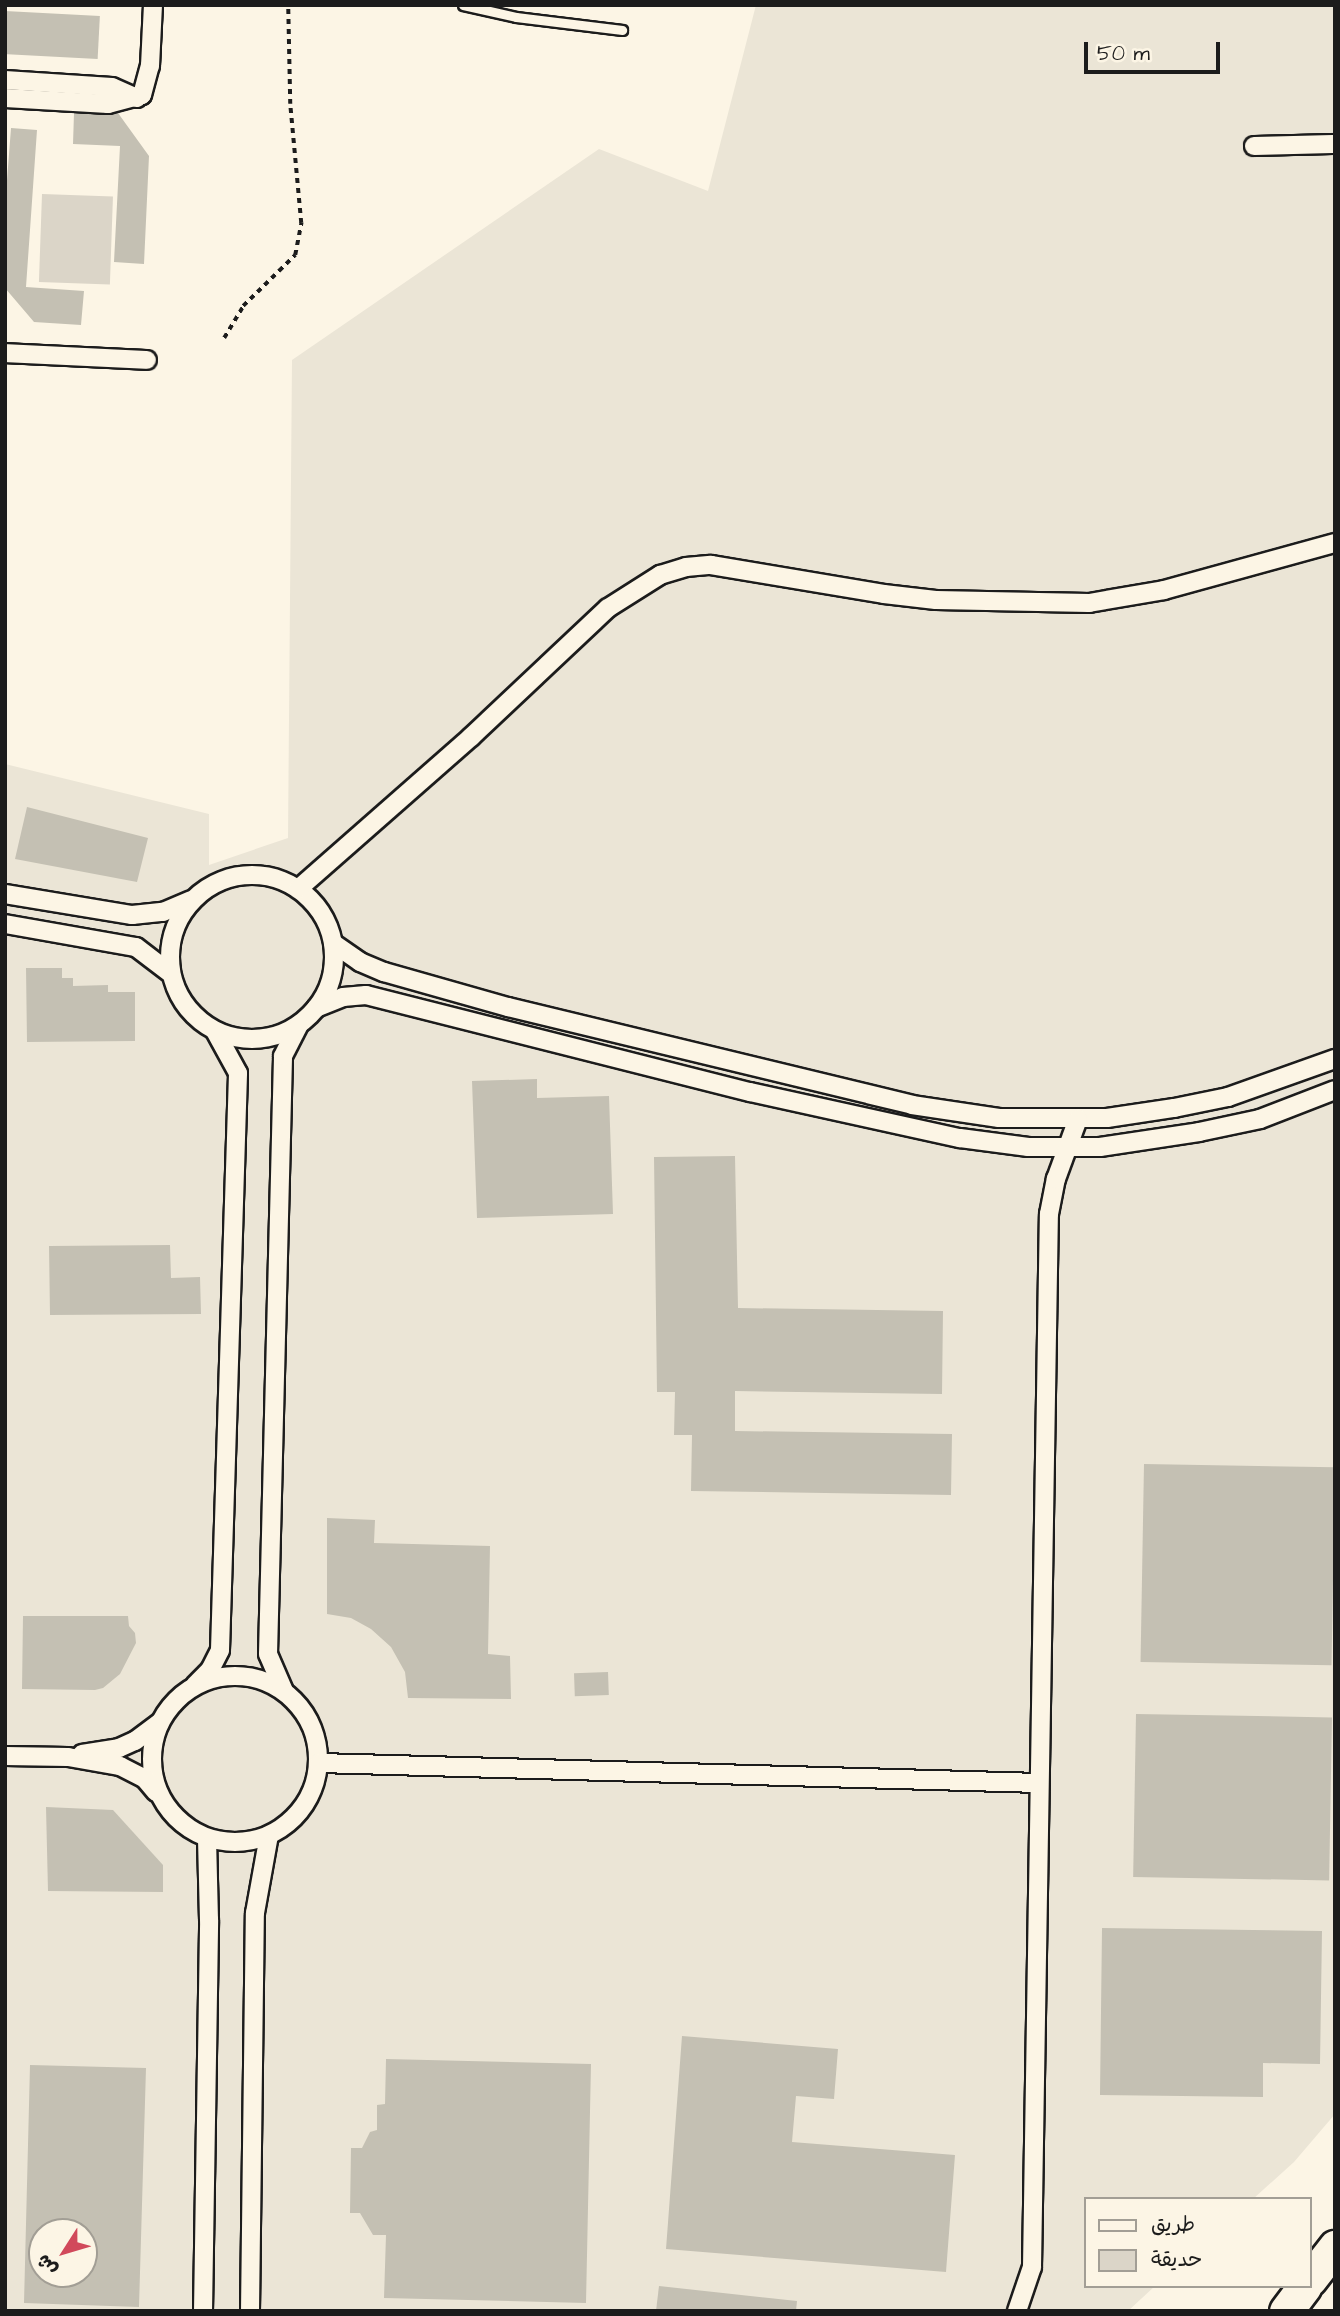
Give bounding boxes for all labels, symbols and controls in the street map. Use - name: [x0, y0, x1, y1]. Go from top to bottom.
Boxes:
- scale bar: [1088, 28, 1224, 72]
- text: 50 m: [1097, 39, 1150, 68]
- legend: [1084, 2197, 1312, 2288]
- text: طريق: [1151, 2210, 1195, 2239]
- north arrow: [28, 2218, 98, 2288]
- text: حديقة: [1151, 2245, 1202, 2274]
- text: ش: [30, 2248, 64, 2281]

